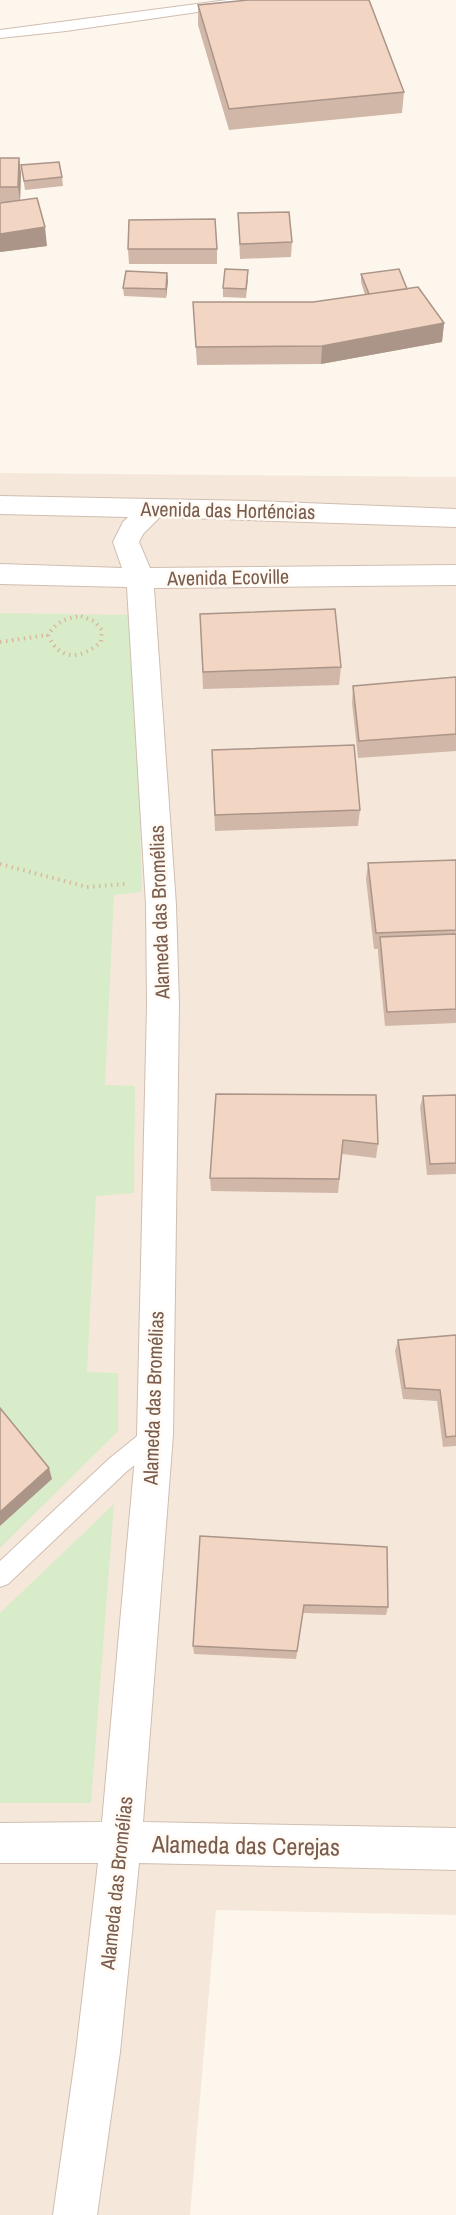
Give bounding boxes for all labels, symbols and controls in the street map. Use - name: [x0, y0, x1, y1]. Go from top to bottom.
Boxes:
- street label: Avenida das Horténcias: [139, 495, 316, 525]
- street label: Avenida Ecoville: [166, 562, 289, 592]
- street label: Alameda das Bromélias: [142, 825, 176, 1000]
- street label: Alameda das Bromélias: [136, 1311, 170, 1486]
- street label: Alameda das Bromélias: [93, 1795, 139, 1972]
- street label: Alameda das Cerejas: [151, 1827, 340, 1863]

